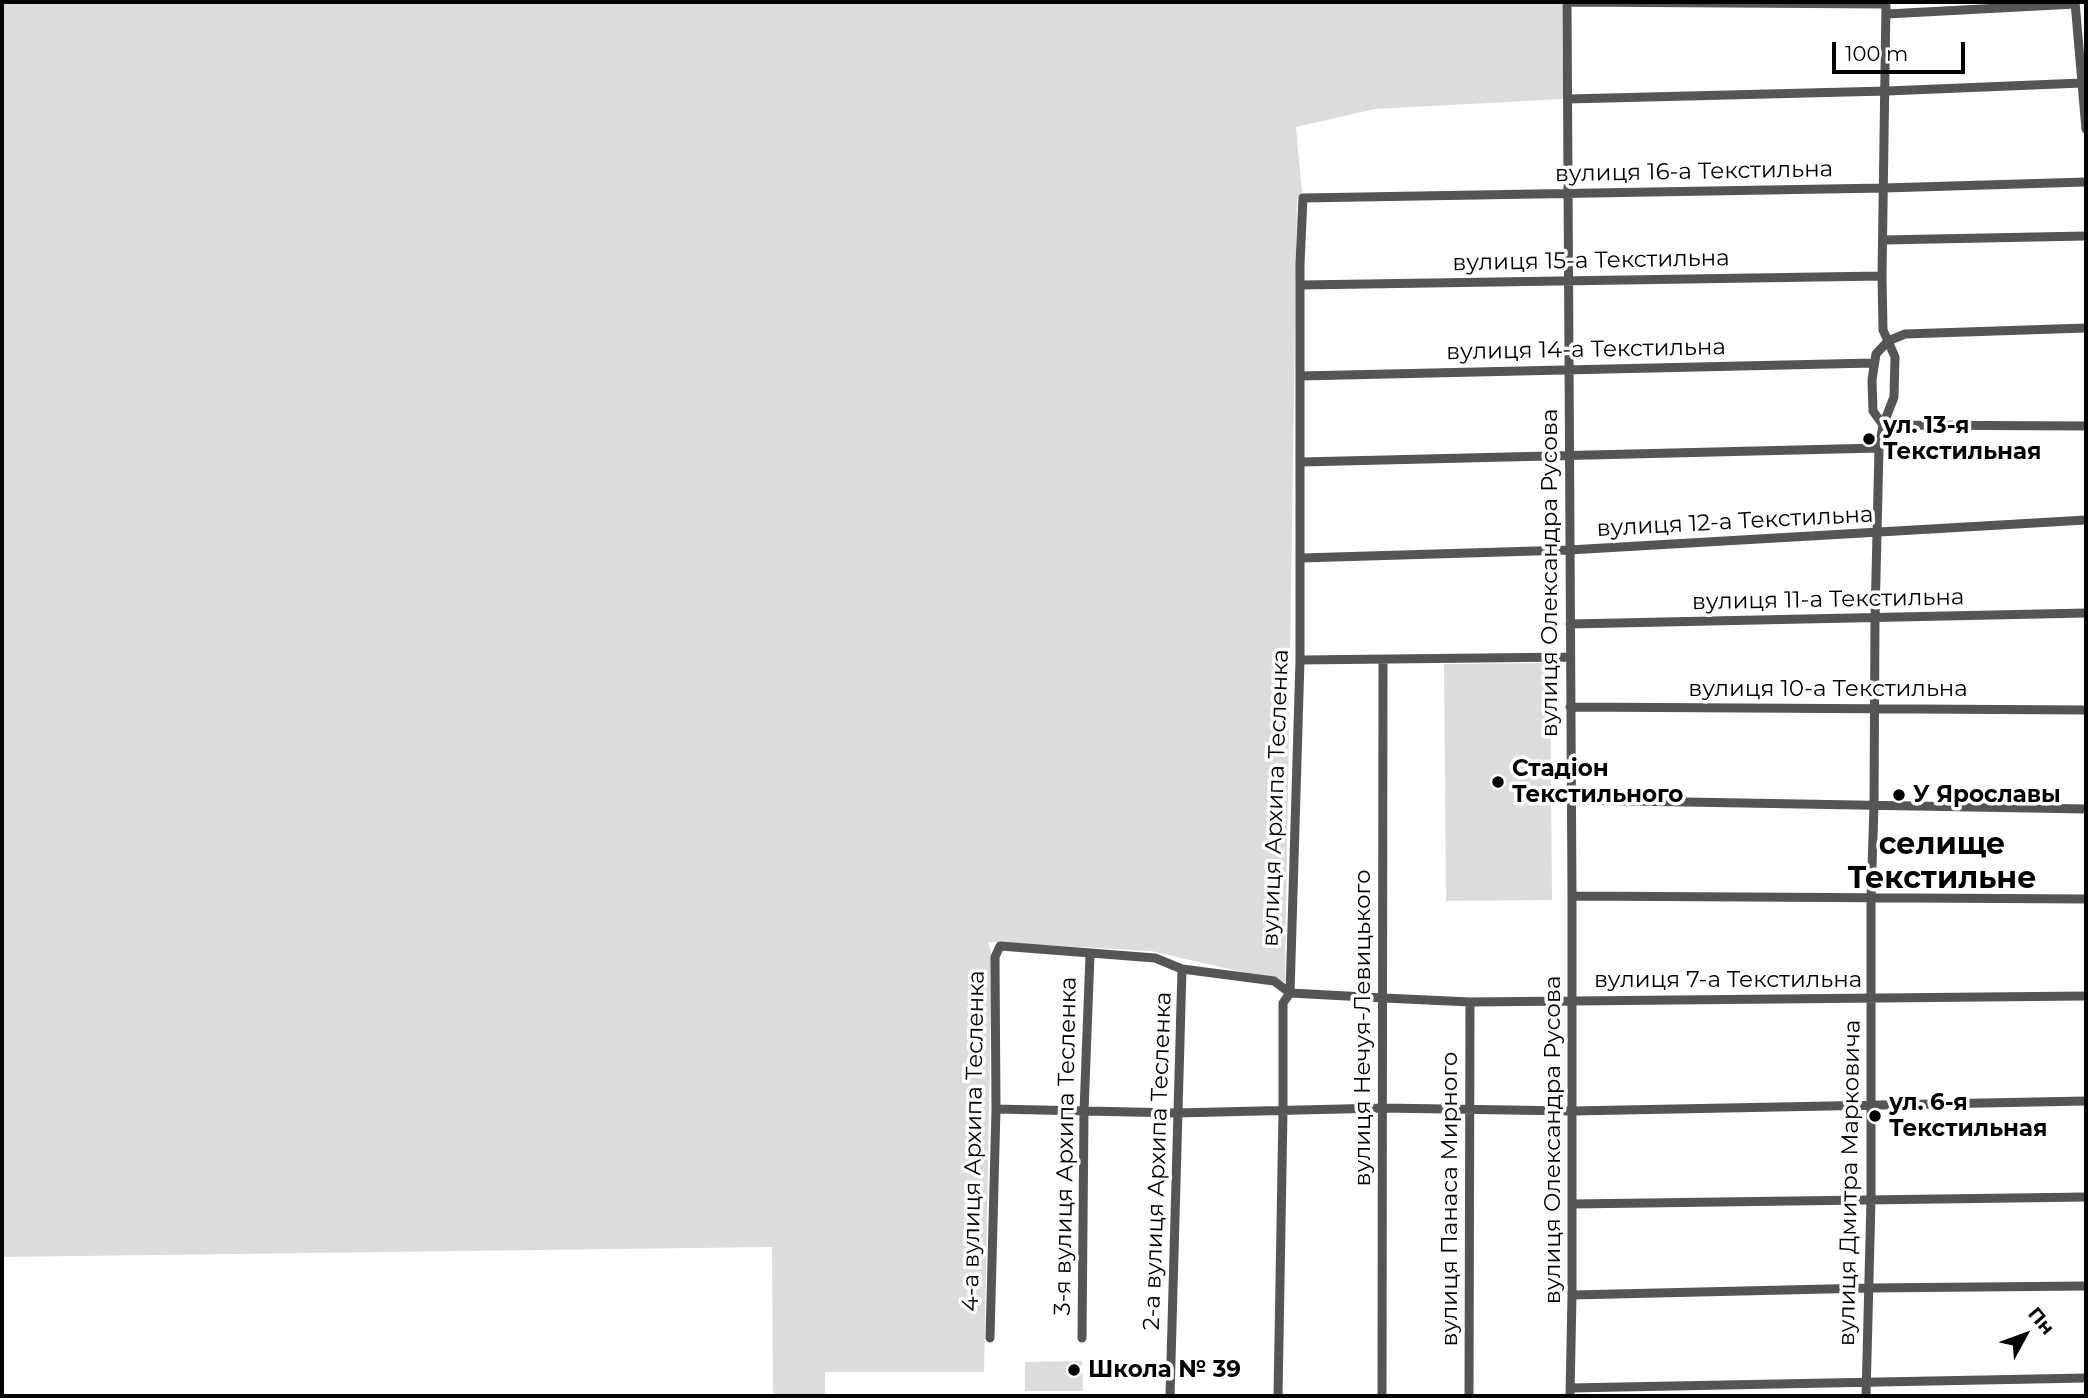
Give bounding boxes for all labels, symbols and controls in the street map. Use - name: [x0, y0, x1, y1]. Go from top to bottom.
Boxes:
- scale bar: [1836, 28, 1969, 72]
- text: 100 m: [1845, 41, 1908, 66]
- street label: вулиця 16-а Текстильна: [1555, 156, 1833, 188]
- street label: вулиця 15-а Текстильна: [1452, 245, 1730, 277]
- street label: вулиця 14-а Текстильна: [1446, 334, 1726, 366]
- street label: вулиця Олександра Русова: [1536, 409, 1564, 737]
- place label: ул. 13-я Текстильная: [1883, 412, 2041, 466]
- marker: ул. 13-я Текстильная: [1861, 431, 1877, 447]
- street label: вулиця 12-а Текстильна: [1596, 501, 1874, 543]
- street label: вулиця 11-а Текстильна: [1692, 584, 1964, 616]
- street label: вулиця Архипа Тесленка: [1257, 649, 1295, 947]
- street label: вулиця 10-а Текстильна: [1688, 675, 1968, 703]
- place label: Стадіон Текстильного: [1512, 755, 1683, 809]
- marker: Стадіон Текстильного: [1490, 774, 1506, 790]
- place label: У Ярославы: [1913, 781, 2061, 809]
- marker: У Ярославы: [1891, 787, 1907, 803]
- district label: селище Текстильне: [1848, 827, 2036, 897]
- street label: вулиця Нечуя-Левицького: [1349, 869, 1377, 1187]
- street label: вулиця 7-а Текстильна: [1594, 966, 1862, 994]
- street label: 4-а вулиця Архипа Тесленка: [957, 970, 991, 1312]
- street label: 3-я вулиця Архипа Тесленка: [1049, 976, 1083, 1316]
- street label: вулиця Олександра Русова: [1539, 976, 1567, 1304]
- street label: 2-а вулиця Архипа Тесленка: [1138, 991, 1178, 1331]
- street label: вулиця Дмитра Марковича: [1833, 1020, 1867, 1346]
- street label: вулиця Панаса Мирного: [1436, 1052, 1464, 1346]
- place label: ул. 6-я Текстильная: [1889, 1089, 2047, 1143]
- marker: ул. 6-я Текстильная: [1867, 1108, 1883, 1124]
- north arrow: [1990, 1300, 2060, 1370]
- text: Пн: [2023, 1303, 2059, 1339]
- place label: Школа № 39: [1088, 1356, 1241, 1384]
- marker: Школа № 39: [1066, 1362, 1082, 1378]

